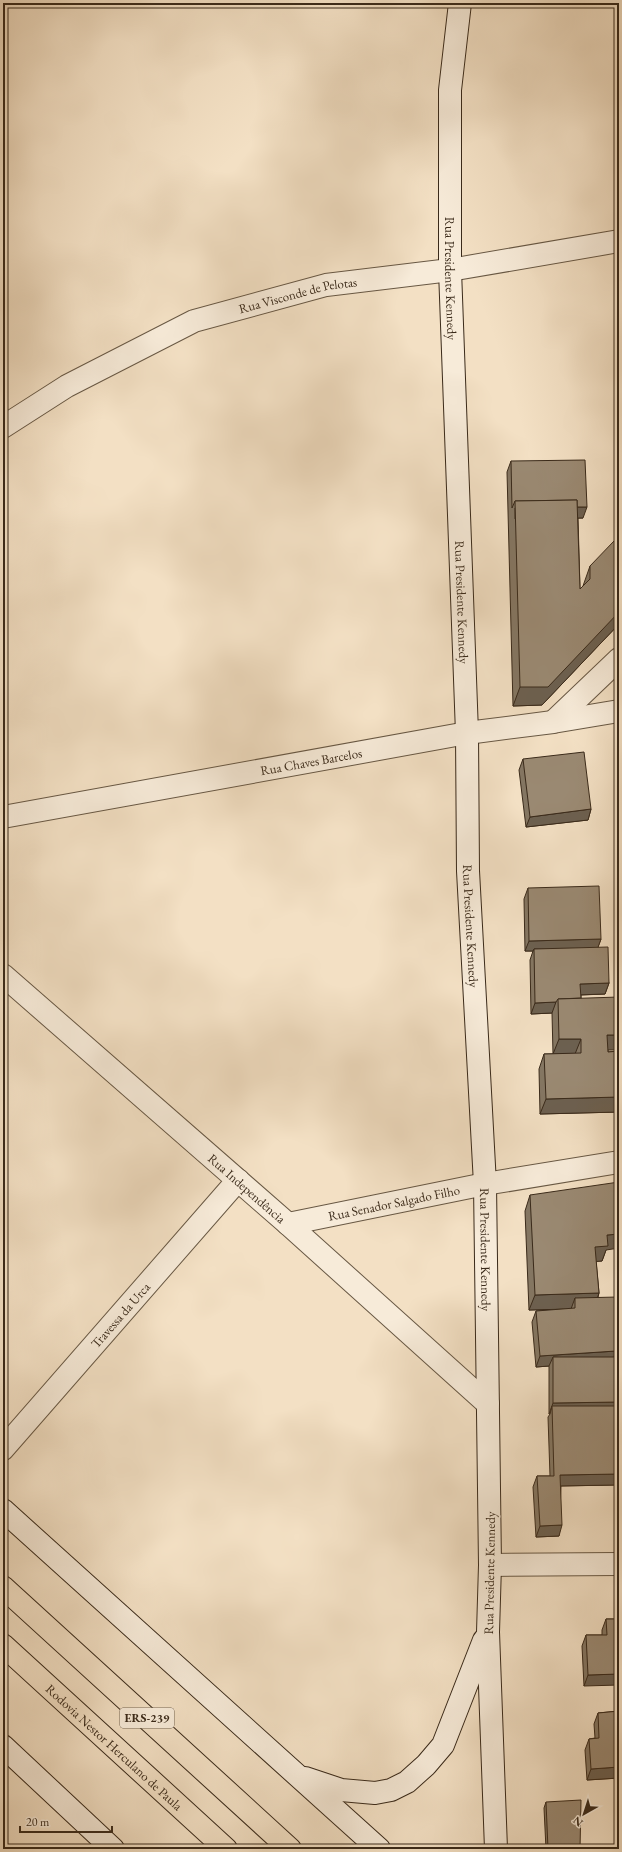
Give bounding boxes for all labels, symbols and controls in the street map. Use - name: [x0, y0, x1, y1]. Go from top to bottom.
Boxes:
- street label: Rua Presidente Kennedy: [441, 217, 461, 341]
- street label: Rua Visconde de Pelotas: [237, 273, 358, 317]
- street label: Rua Presidente Kennedy: [451, 540, 472, 664]
- street label: Rua Chaves Barcelos: [259, 744, 363, 779]
- street label: Rua Presidente Kennedy: [459, 864, 482, 988]
- street label: Rua Independência: [204, 1150, 290, 1228]
- street label: Rua Senador Salgado Filho: [327, 1181, 461, 1225]
- street label: Rua Presidente Kennedy: [476, 1188, 495, 1312]
- street label: Travessa da Urca: [87, 1278, 154, 1352]
- street label: Rua Presidente Kennedy: [480, 1511, 499, 1635]
- street label: Rodovia Nestor Herculano de Paula: [42, 1680, 187, 1815]
- road number: ERS-239: [120, 1708, 174, 1728]
- north arrow: [564, 1794, 604, 1834]
- scale bar: [20, 1808, 112, 1834]
- text: N: [570, 1813, 586, 1830]
- text: 20 m: [26, 1814, 50, 1830]

